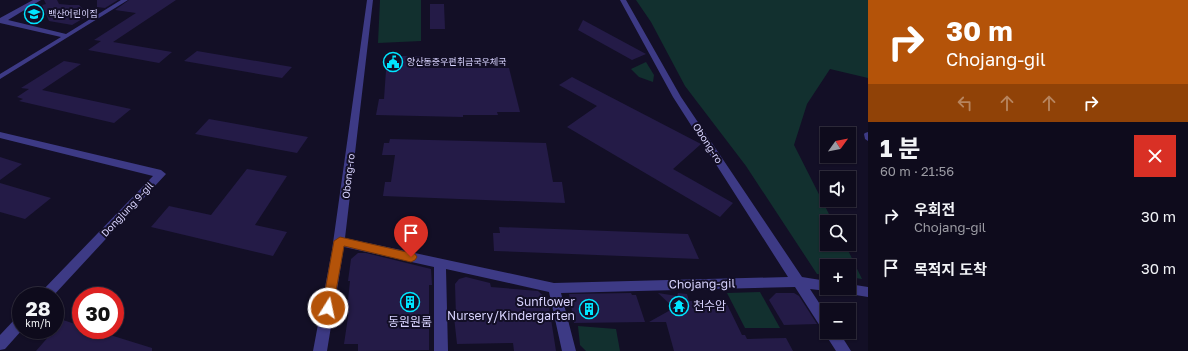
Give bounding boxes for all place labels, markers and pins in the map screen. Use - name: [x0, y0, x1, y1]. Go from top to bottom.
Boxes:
- school or university icon: 백산어린이집: [23, 3, 45, 25]
- place label: 백산어린이집: [48, 8, 98, 19]
- public building icon: 양산동중우편취급국우체국: [382, 51, 404, 73]
- place label: 양산동중우편취급국우체국: [407, 56, 507, 67]
- pin: [394, 216, 428, 257]
- building icon: 동원원룸: [399, 291, 421, 313]
- place label: Sunflower Nursery/Kindergarten: [447, 294, 575, 323]
- temple icon: 천수암: [668, 295, 690, 317]
- building icon: Sunflower Nursery/Kindergarten: [578, 298, 600, 320]
- place label: 천수암: [693, 298, 726, 313]
- place label: 동원원룸: [388, 314, 432, 329]

